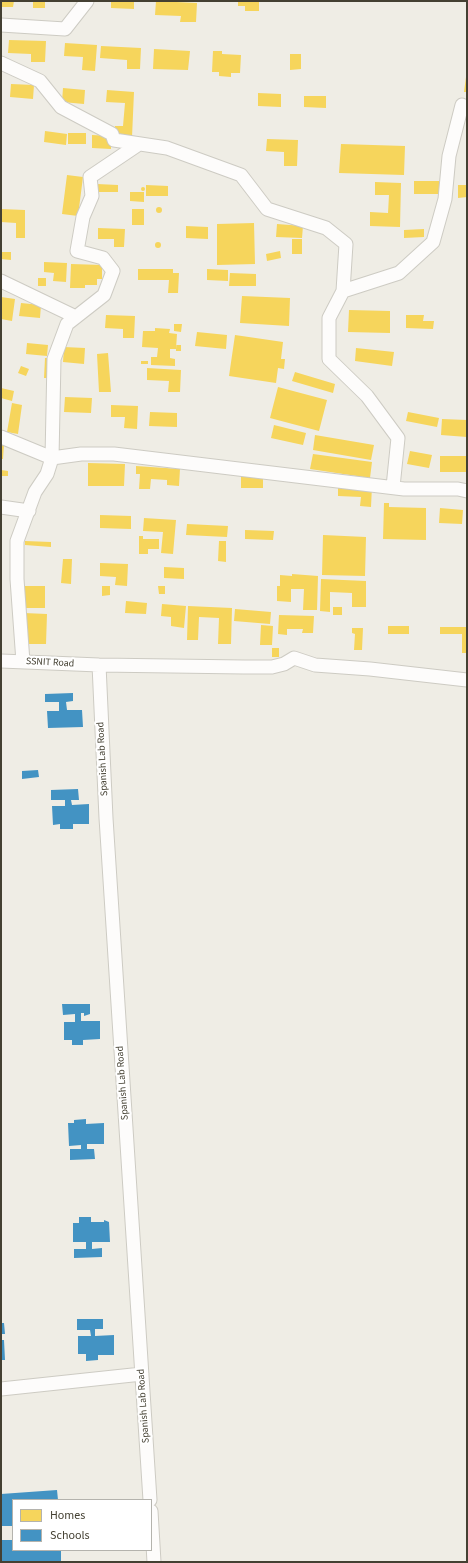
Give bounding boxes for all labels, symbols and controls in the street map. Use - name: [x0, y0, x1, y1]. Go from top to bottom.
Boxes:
- street label: SSNIT Road: [25, 656, 75, 670]
- street label: Spanish Lab Road: [95, 722, 111, 796]
- street label: Spanish Lab Road: [114, 1046, 132, 1120]
- street label: Spanish Lab Road: [135, 1369, 153, 1443]
- legend: [12, 1499, 152, 1551]
- text: Homes: [50, 1507, 85, 1524]
- text: Schools: [50, 1527, 90, 1544]

